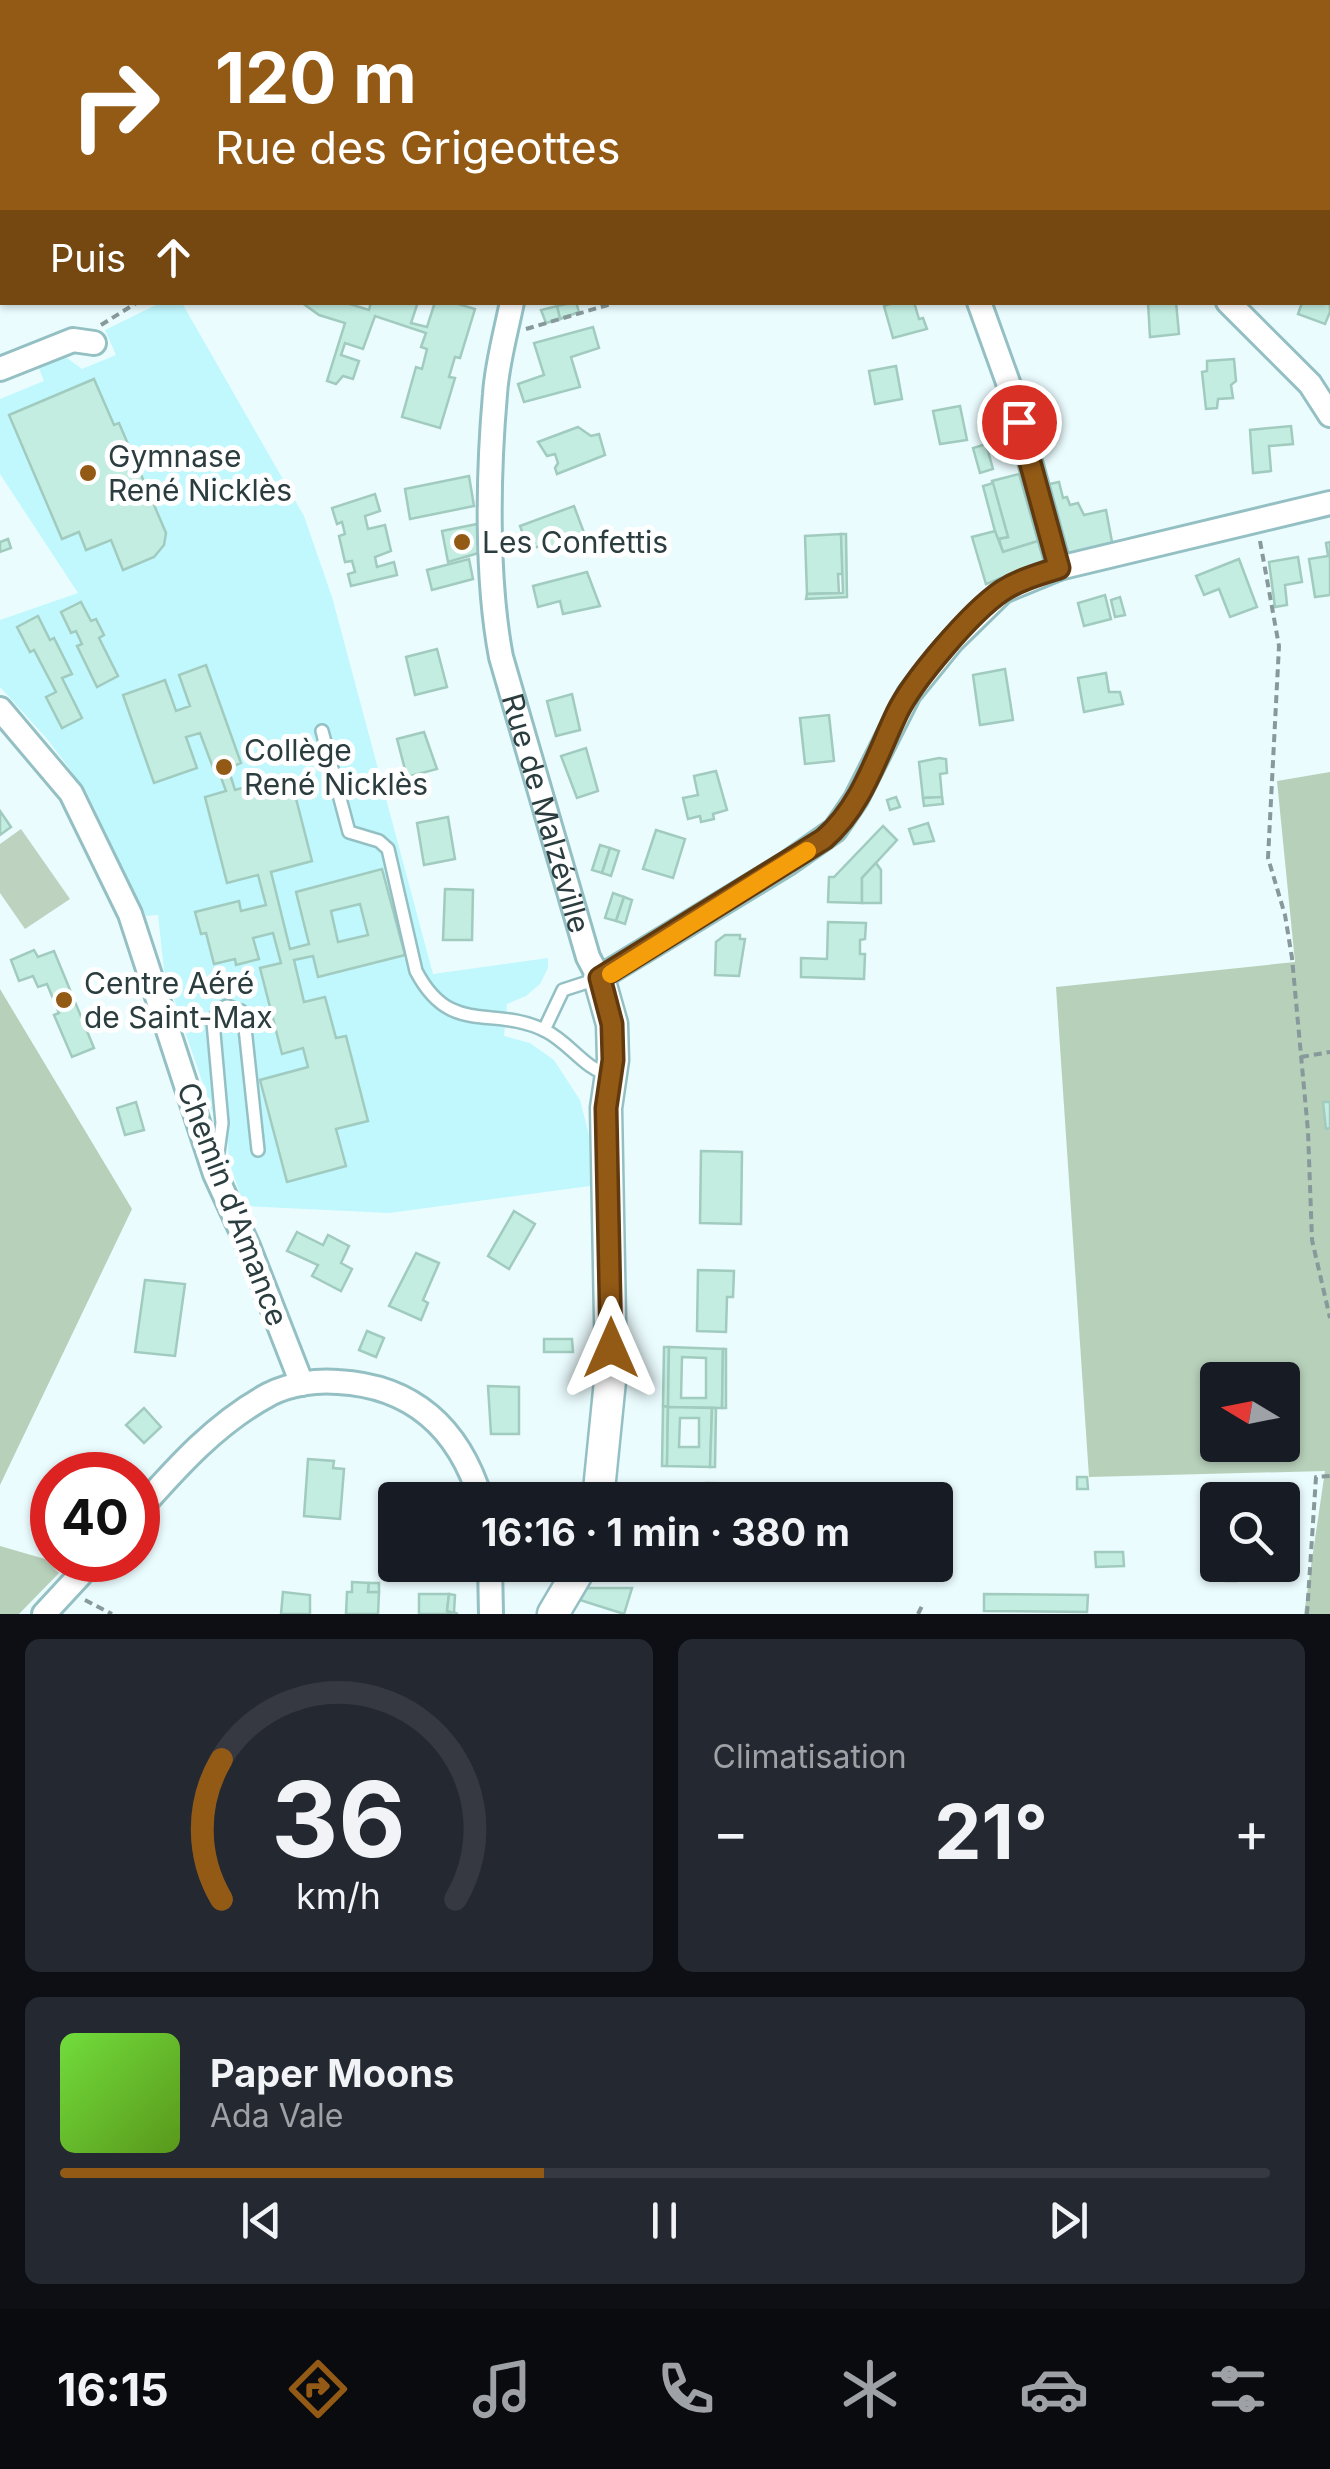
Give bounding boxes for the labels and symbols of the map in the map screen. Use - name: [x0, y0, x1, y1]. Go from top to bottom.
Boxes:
- pin: [977, 380, 1062, 465]
- place label: Gymnase René Nicklès: [108, 438, 292, 508]
- marker: Gymnase René Nicklès: [77, 462, 99, 484]
- place label: Les Confettis: [482, 524, 668, 560]
- marker: Les Confettis: [451, 531, 473, 553]
- street label: Rue de Malzéville: [494, 689, 598, 937]
- place label: Collège René Nicklès: [244, 732, 428, 802]
- marker: Collège René Nicklès: [213, 756, 235, 778]
- place label: Centre Aéré de Saint-Max: [84, 965, 273, 1035]
- marker: Centre Aéré de Saint-Max: [53, 989, 75, 1011]
- street label: Chemin d'Amance: [170, 1077, 296, 1331]
- position arrow: [559, 1296, 663, 1400]
- north arrow: [1200, 1362, 1300, 1462]
- speed limit sign: 40: [30, 1452, 160, 1582]

